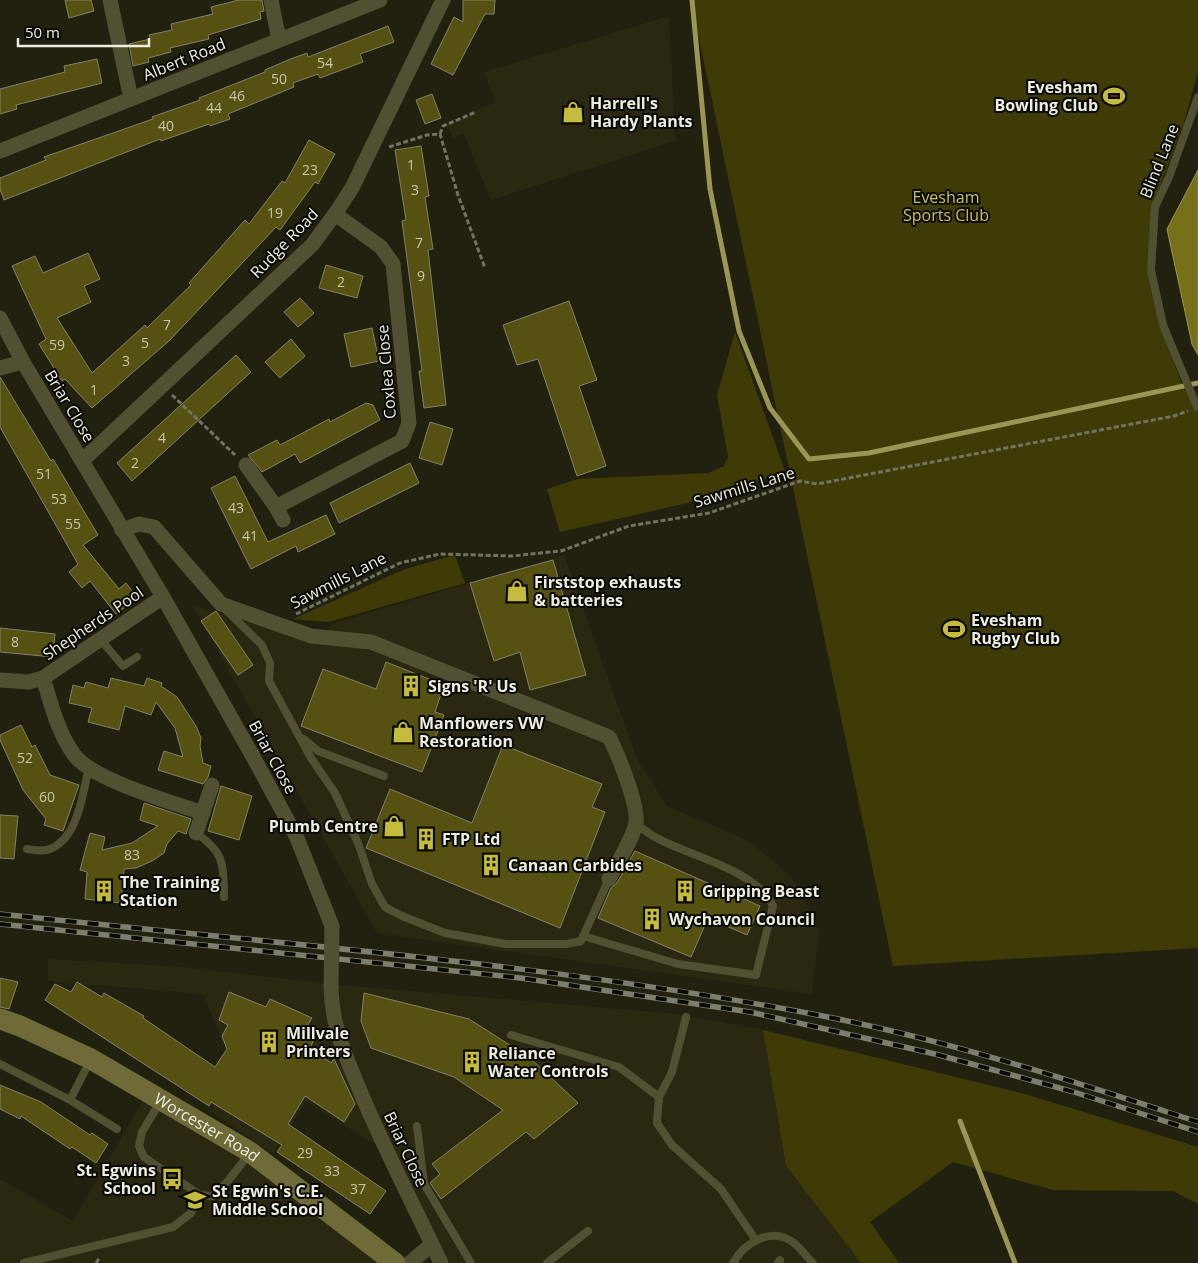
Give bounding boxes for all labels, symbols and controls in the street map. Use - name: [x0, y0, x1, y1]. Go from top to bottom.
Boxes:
- scale bar: [18, 15, 149, 47]
- text: 50 m: [25, 22, 60, 42]
- street label: Albert Road: [139, 32, 229, 86]
- house number: 54: [317, 53, 333, 72]
- house number: 50: [271, 69, 287, 88]
- place label: Evesham Bowling Club: [994, 76, 1098, 116]
- sports icon: Evesham Bowling Club: [1101, 83, 1127, 109]
- house number: 46: [229, 86, 245, 105]
- place label: Harrell's Hardy Plants: [590, 92, 693, 132]
- house number: 44: [206, 98, 222, 117]
- shop icon: Harrell's Hardy Plants: [560, 99, 586, 125]
- house number: 40: [158, 116, 174, 135]
- street label: Blind Lane: [1134, 121, 1184, 201]
- house number: 1: [407, 155, 415, 174]
- house number: 23: [302, 160, 318, 179]
- house number: 3: [411, 180, 419, 199]
- park label: Evesham Sports Club: [903, 186, 989, 226]
- street label: Rudge Road: [245, 203, 323, 283]
- house number: 19: [267, 203, 283, 222]
- house number: 7: [415, 233, 423, 252]
- house number: 9: [417, 266, 425, 285]
- house number: 2: [337, 272, 345, 291]
- house number: 7: [163, 315, 171, 334]
- street label: Coxlea Close: [371, 324, 401, 420]
- house number: 5: [141, 333, 149, 352]
- house number: 59: [49, 335, 65, 354]
- house number: 3: [122, 351, 130, 370]
- street label: Briar Close: [40, 366, 100, 446]
- house number: 1: [90, 380, 98, 399]
- house number: 4: [158, 428, 166, 447]
- house number: 2: [131, 453, 139, 472]
- street label: Sawmills Lane: [691, 461, 797, 513]
- house number: 51: [36, 464, 52, 483]
- house number: 53: [51, 489, 67, 508]
- house number: 43: [228, 498, 244, 517]
- house number: 55: [65, 514, 81, 533]
- house number: 41: [242, 526, 258, 545]
- street label: Sawmills Lane: [286, 546, 390, 614]
- place label: Firststop exhausts & batteries: [534, 571, 681, 611]
- shop icon: Firststop exhausts & batteries: [504, 578, 530, 604]
- street label: Shepherds Pool: [38, 581, 148, 665]
- place label: Evesham Rugby Club: [971, 609, 1060, 649]
- sports icon: Evesham Rugby Club: [941, 616, 967, 642]
- house number: 8: [11, 632, 19, 651]
- building icon: Signs 'R' Us: [398, 673, 424, 699]
- place label: Signs 'R' Us: [428, 675, 517, 697]
- place label: Manflowers VW Restoration: [419, 712, 544, 752]
- street label: Briar Close: [244, 716, 302, 798]
- shop icon: Manflowers VW Restoration: [390, 719, 416, 745]
- house number: 52: [17, 748, 33, 767]
- house number: 60: [39, 787, 55, 806]
- shop icon: Plumb Centre: [381, 813, 407, 839]
- place label: Plumb Centre: [269, 815, 378, 837]
- building icon: FTP Ltd: [413, 826, 439, 852]
- place label: FTP Ltd: [442, 828, 500, 850]
- house number: 83: [124, 845, 140, 864]
- building icon: Canaan Carbides: [478, 852, 504, 878]
- place label: Canaan Carbides: [508, 854, 642, 876]
- place label: The Training Station: [120, 871, 219, 911]
- building icon: The Training Station: [91, 878, 117, 904]
- building icon: Gripping Beast: [672, 878, 698, 904]
- place label: Gripping Beast: [702, 880, 819, 902]
- building icon: Wychavon Council: [639, 906, 665, 932]
- place label: Wychavon Council: [669, 908, 815, 930]
- place label: Millvale Printers: [286, 1022, 350, 1062]
- building icon: Millvale Printers: [256, 1029, 282, 1055]
- place label: Reliance Water Controls: [488, 1042, 609, 1082]
- building icon: Reliance Water Controls: [459, 1049, 485, 1075]
- street label: Worcester Road: [150, 1087, 264, 1167]
- street label: Briar Close: [379, 1108, 433, 1190]
- house number: 29: [297, 1143, 313, 1162]
- place label: St. Egwins School: [76, 1159, 156, 1199]
- house number: 33: [324, 1161, 340, 1180]
- bus stop icon: St. Egwins School: [159, 1166, 185, 1192]
- house number: 37: [350, 1179, 366, 1198]
- place label: St Egwin's C.E. Middle School: [212, 1180, 324, 1220]
- school or university icon: St Egwin's C.E. Middle School: [182, 1187, 208, 1213]

